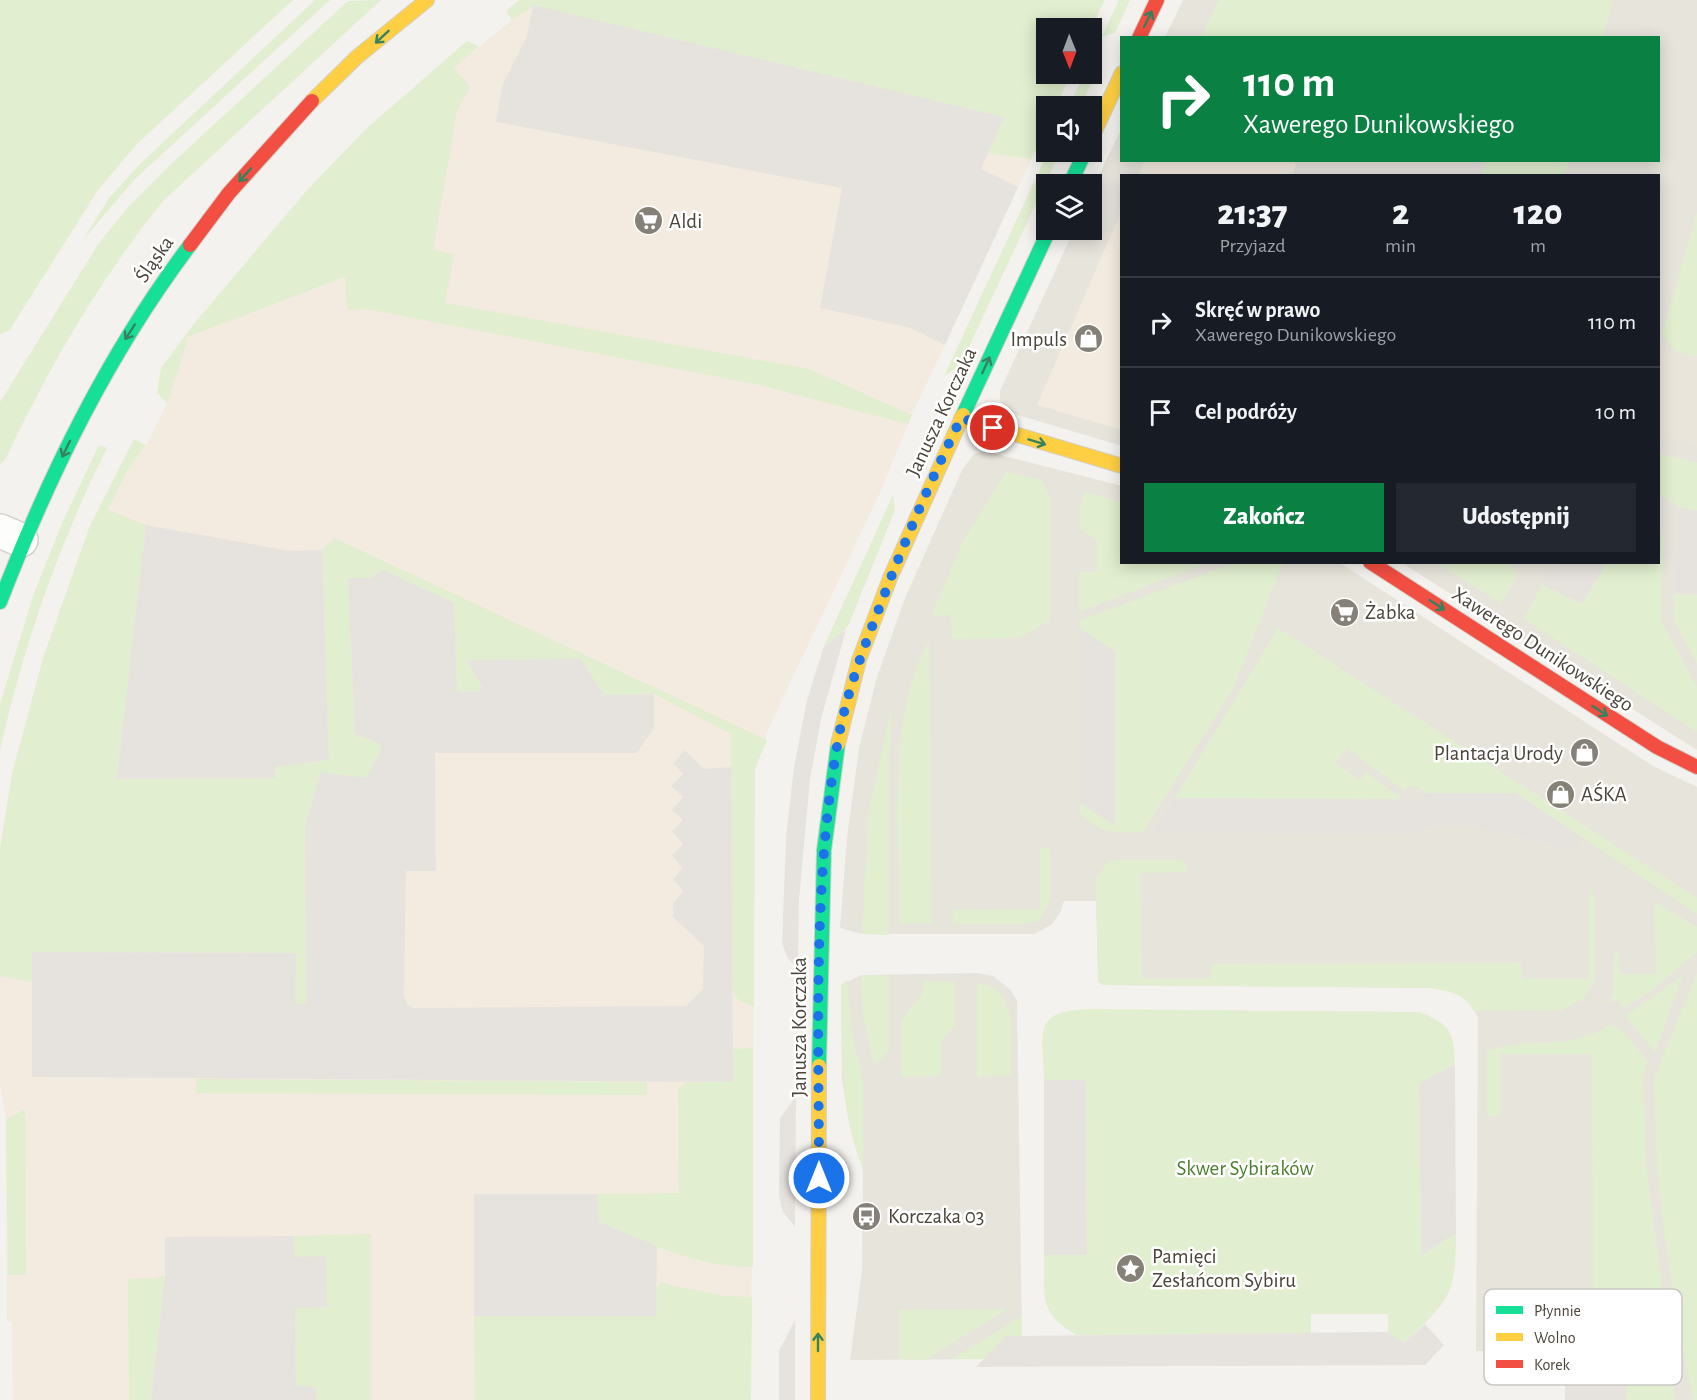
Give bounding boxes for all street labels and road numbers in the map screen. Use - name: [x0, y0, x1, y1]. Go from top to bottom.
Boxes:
- street label: Śląska: [129, 230, 178, 286]
- street label: Janusza Korczaka: [902, 344, 981, 480]
- street label: Xawerego Dunikowskiego: [1448, 583, 1637, 716]
- street label: Janusza Korczaka: [789, 957, 810, 1097]

